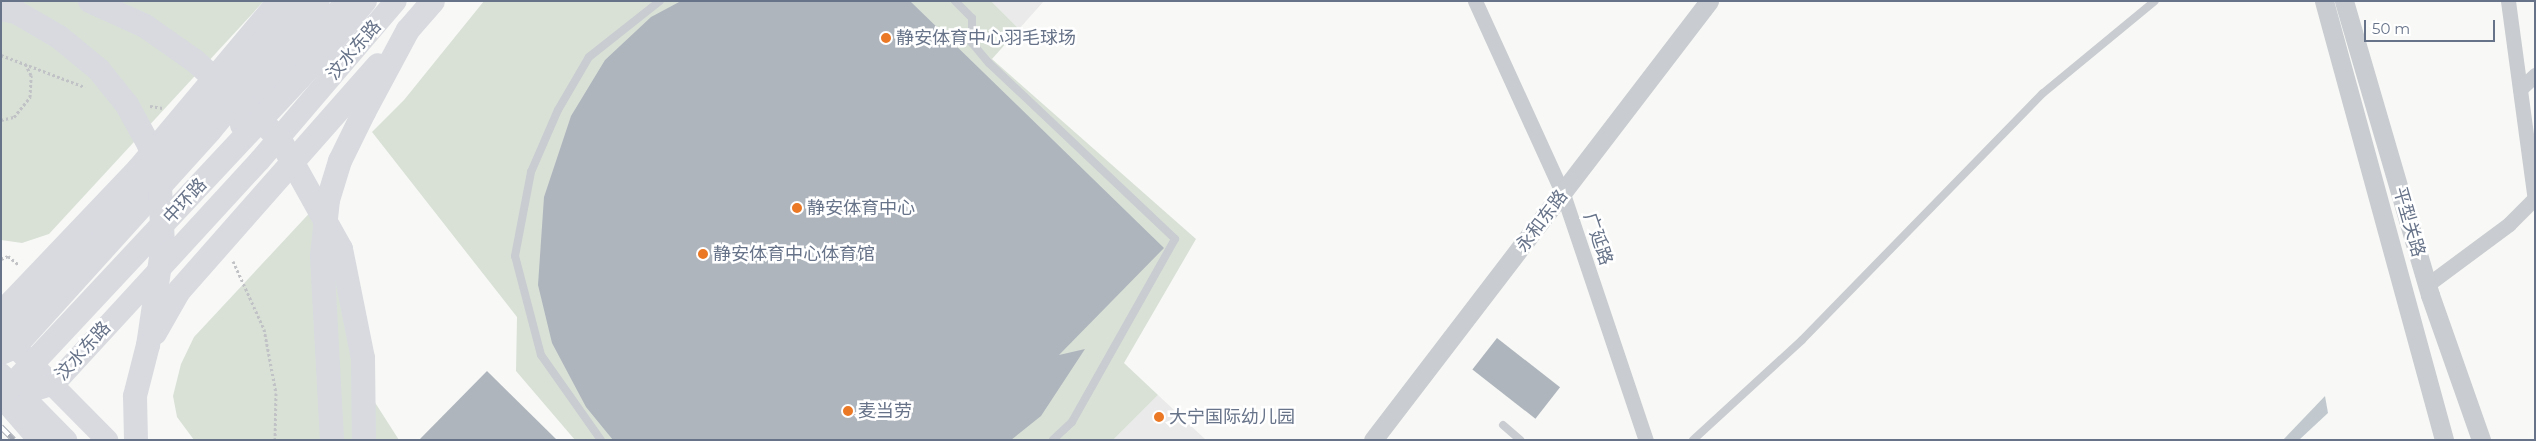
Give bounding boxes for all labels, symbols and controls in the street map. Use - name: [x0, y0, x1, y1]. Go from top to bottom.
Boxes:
- scale bar: [2366, 10, 2497, 42]
- street label: 汶水东路: [322, 16, 386, 84]
- text: 50 m: [2372, 19, 2410, 38]
- place label: 静安体育中心羽毛球场: [896, 27, 1076, 49]
- marker: 静安体育中心羽毛球场: [880, 32, 892, 44]
- street label: 中环路: [159, 174, 211, 228]
- street label: 平型关路: [2389, 184, 2429, 260]
- street label: 永和东路: [1512, 186, 1572, 256]
- place label: 静安体育中心: [807, 197, 915, 219]
- marker: 静安体育中心: [791, 202, 803, 214]
- street label: 广延路: [1579, 210, 1617, 268]
- place label: 静安体育中心体育馆: [713, 243, 875, 265]
- marker: 静安体育中心体育馆: [697, 248, 709, 260]
- street label: 汶水东路: [51, 317, 115, 385]
- place label: 麦当劳: [858, 400, 912, 422]
- marker: 麦当劳: [842, 405, 854, 417]
- place label: 大宁国际幼儿园: [1169, 406, 1295, 428]
- marker: 大宁国际幼儿园: [1153, 411, 1165, 423]

